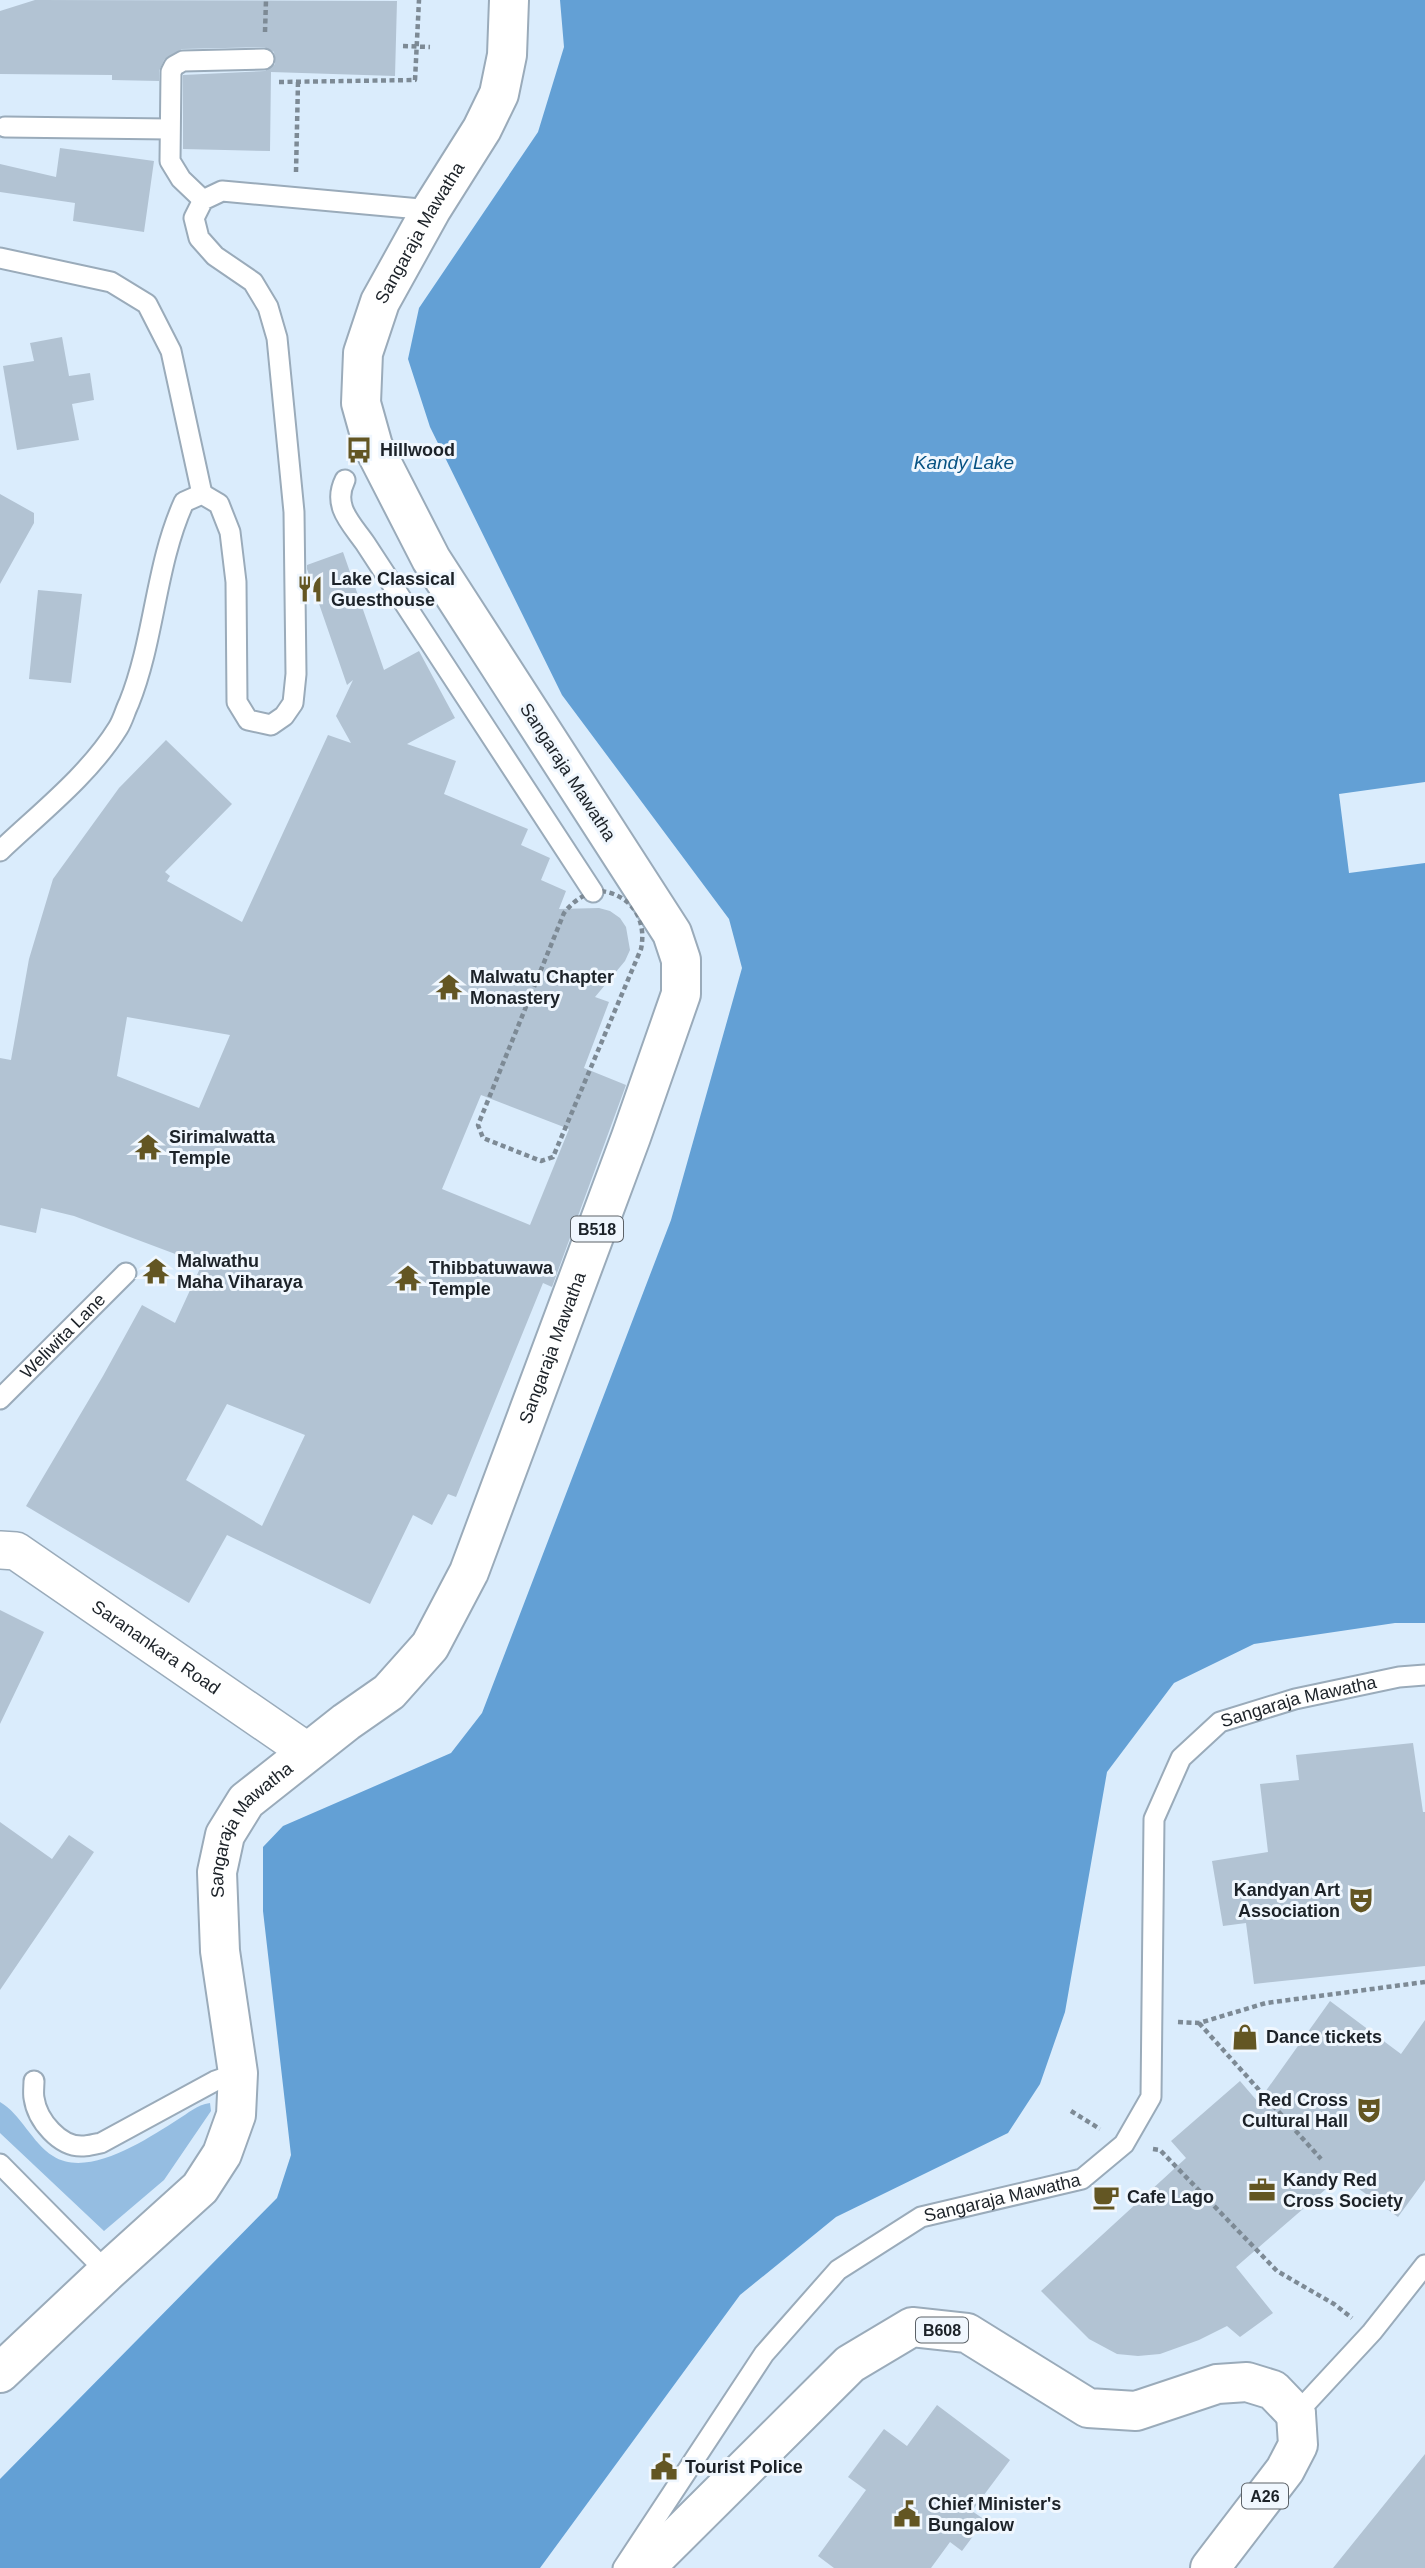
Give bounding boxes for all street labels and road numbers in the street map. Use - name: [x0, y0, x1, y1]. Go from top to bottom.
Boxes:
- street label: Sangaraja Mawatha: [371, 158, 469, 307]
- street label: Sangaraja Mawatha: [516, 699, 621, 845]
- road number: B518: [571, 1217, 623, 1242]
- street label: Sangaraja Mawatha: [515, 1268, 590, 1426]
- street label: Weliwita Lane: [16, 1289, 110, 1383]
- street label: Saranankara Road: [88, 1596, 224, 1698]
- street label: Sangaraja Mawatha: [1218, 1672, 1379, 1731]
- street label: Sangaraja Mawatha: [206, 1758, 297, 1898]
- street label: Sangaraja Mawatha: [922, 2170, 1083, 2226]
- road number: B608: [916, 2318, 968, 2342]
- road number: A26: [1242, 2484, 1288, 2508]

